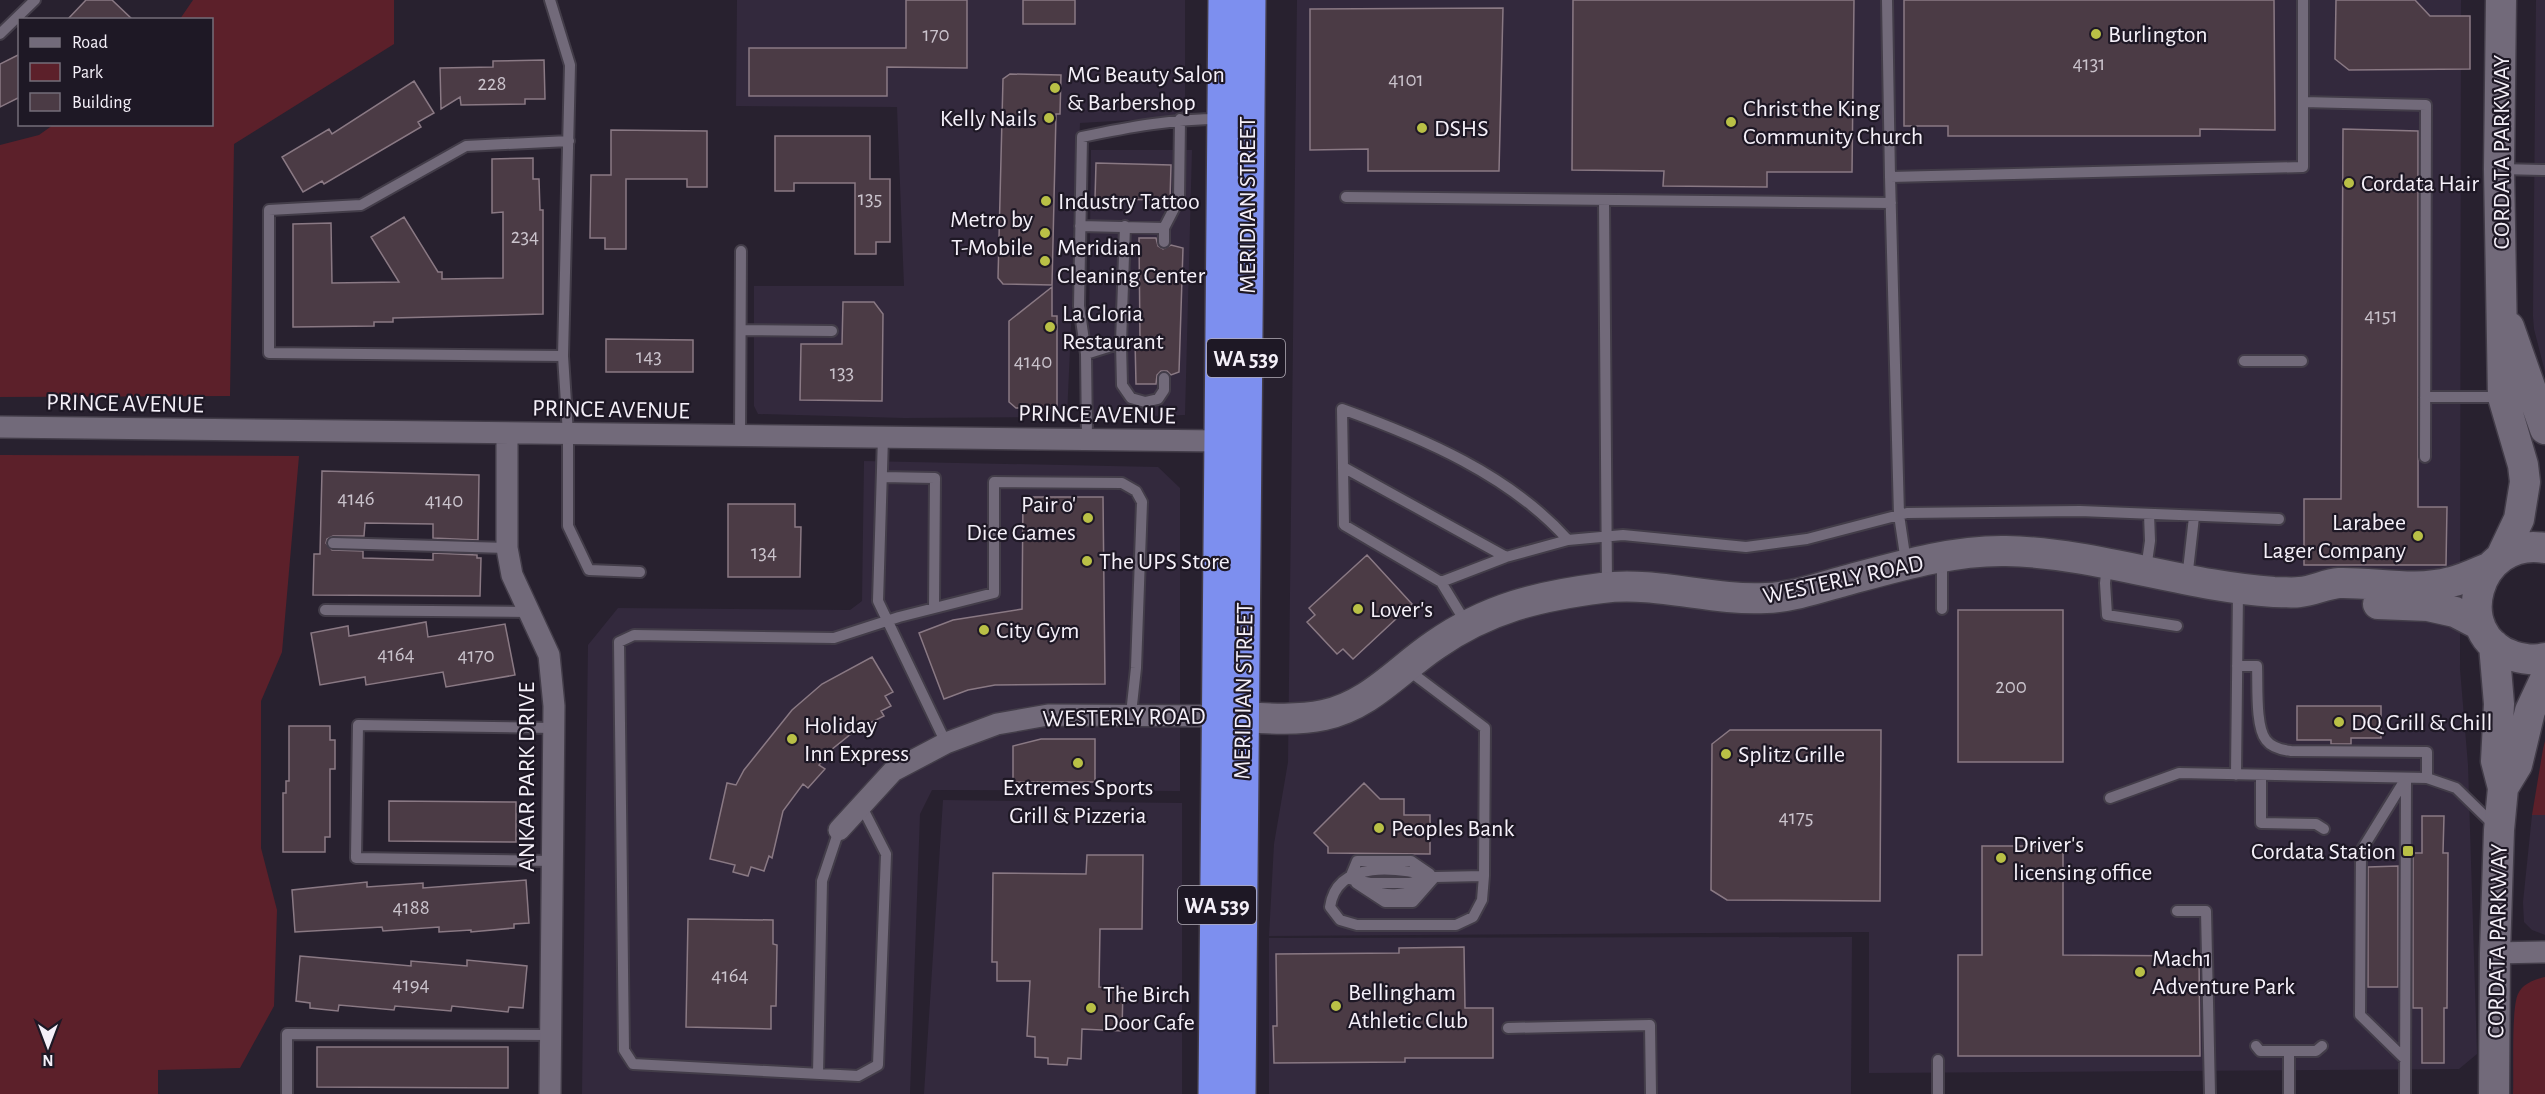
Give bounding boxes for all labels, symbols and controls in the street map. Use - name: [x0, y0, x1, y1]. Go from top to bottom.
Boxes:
- legend: [18, 18, 213, 126]
- place label: Burlington: [2108, 23, 2208, 47]
- house number: 170: [922, 24, 950, 45]
- marker: Burlington: [2089, 27, 2103, 41]
- text: Road: [72, 34, 108, 52]
- house number: 4131: [2072, 53, 2106, 74]
- street label: CORDATA PARKWAY: [2490, 54, 2514, 249]
- place label: MG Beauty Salon & Barbershop: [1067, 63, 1225, 115]
- text: Park: [72, 64, 104, 82]
- house number: 4101: [1388, 69, 1424, 90]
- house number: 228: [477, 73, 507, 94]
- marker: MG Beauty Salon & Barbershop: [1048, 81, 1062, 95]
- text: Building: [72, 94, 132, 112]
- place label: Christ the King Community Church: [1743, 97, 1923, 149]
- place label: Kelly Nails: [940, 107, 1037, 131]
- marker: Kelly Nails: [1042, 111, 1056, 125]
- marker: Christ the King Community Church: [1724, 115, 1738, 129]
- street label: MERIDIAN STREET: [1236, 116, 1260, 294]
- place label: DSHS: [1434, 117, 1489, 141]
- marker: DSHS: [1415, 121, 1429, 135]
- place label: Cordata Hair: [2361, 172, 2479, 196]
- marker: Cordata Hair: [2342, 176, 2356, 190]
- house number: 135: [858, 188, 882, 209]
- place label: Industry Tattoo: [1058, 190, 1200, 214]
- marker: Industry Tattoo: [1039, 194, 1053, 208]
- place label: Metro by T-Mobile: [950, 208, 1033, 260]
- house number: 234: [511, 226, 539, 247]
- marker: Metro by T-Mobile: [1038, 226, 1052, 240]
- place label: Meridian Cleaning Center: [1057, 236, 1205, 288]
- marker: Meridian Cleaning Center: [1038, 254, 1052, 268]
- place label: La Gloria Restaurant: [1062, 302, 1164, 354]
- house number: 4151: [2364, 305, 2398, 326]
- marker: La Gloria Restaurant: [1043, 320, 1057, 334]
- road number: WA 539: [1207, 339, 1285, 377]
- house number: 143: [636, 346, 662, 367]
- house number: 4140: [1014, 351, 1052, 372]
- house number: 133: [830, 362, 854, 383]
- street label: PRINCE AVENUE: [46, 391, 204, 417]
- street label: PRINCE AVENUE: [532, 397, 690, 423]
- street label: PRINCE AVENUE: [1018, 402, 1176, 428]
- house number: 4146: [337, 488, 375, 509]
- house number: 4140: [425, 490, 463, 511]
- place label: Pair o' Dice Games: [966, 493, 1076, 545]
- marker: Pair o' Dice Games: [1081, 511, 1095, 525]
- place label: Larabee Lager Company: [2262, 511, 2406, 563]
- marker: Larabee Lager Company: [2411, 529, 2425, 543]
- house number: 134: [751, 542, 777, 563]
- place label: The UPS Store: [1099, 550, 1230, 574]
- street label: WESTERLY ROAD: [1761, 551, 1926, 609]
- marker: The UPS Store: [1080, 554, 1094, 568]
- place label: Lover's: [1370, 598, 1433, 622]
- street label: MERIDIAN STREET: [1230, 602, 1258, 780]
- marker: Lover's: [1351, 602, 1365, 616]
- place label: City Gym: [996, 619, 1080, 643]
- marker: City Gym: [977, 623, 991, 637]
- house number: 4164: [377, 644, 415, 665]
- house number: 4170: [457, 645, 495, 666]
- house number: 200: [1995, 676, 2027, 697]
- street label: ANKAR PARK DRIVE: [515, 682, 539, 872]
- street label: WESTERLY ROAD: [1042, 705, 1206, 731]
- place label: DQ Grill & Chill: [2351, 711, 2492, 735]
- place label: Holiday Inn Express: [804, 714, 909, 766]
- marker: DQ Grill & Chill: [2332, 715, 2346, 729]
- marker: Holiday Inn Express: [785, 732, 799, 746]
- place label: Splitz Grille: [1738, 743, 1845, 767]
- marker: Splitz Grille: [1719, 747, 1733, 761]
- marker: Extremes Sports Grill & Pizzeria: [1071, 756, 1085, 770]
- place label: Extremes Sports Grill & Pizzeria: [1003, 776, 1153, 828]
- house number: 4175: [1779, 807, 1813, 828]
- place label: Peoples Bank: [1391, 817, 1514, 841]
- marker: Peoples Bank: [1372, 821, 1386, 835]
- place label: Driver's licensing office: [2013, 833, 2152, 885]
- place label: Cordata Station: [2251, 840, 2396, 864]
- street label: CORDATA PARKWAY: [2484, 843, 2512, 1039]
- marker: Cordata Station: [2401, 844, 2415, 858]
- marker: Driver's licensing office: [1994, 851, 2008, 865]
- road number: WA 539: [1178, 886, 1256, 924]
- house number: 4188: [392, 897, 430, 918]
- place label: Mach1 Adventure Park: [2152, 947, 2295, 999]
- house number: 4164: [711, 965, 749, 986]
- marker: Mach1 Adventure Park: [2133, 965, 2147, 979]
- house number: 4194: [392, 974, 430, 995]
- place label: Bellingham Athletic Club: [1348, 981, 1468, 1033]
- place label: The Birch Door Cafe: [1103, 983, 1195, 1035]
- marker: Bellingham Athletic Club: [1329, 999, 1343, 1013]
- marker: The Birch Door Cafe: [1084, 1001, 1098, 1015]
- north arrow: [18, 1016, 78, 1076]
- text: N: [42, 1052, 54, 1068]

